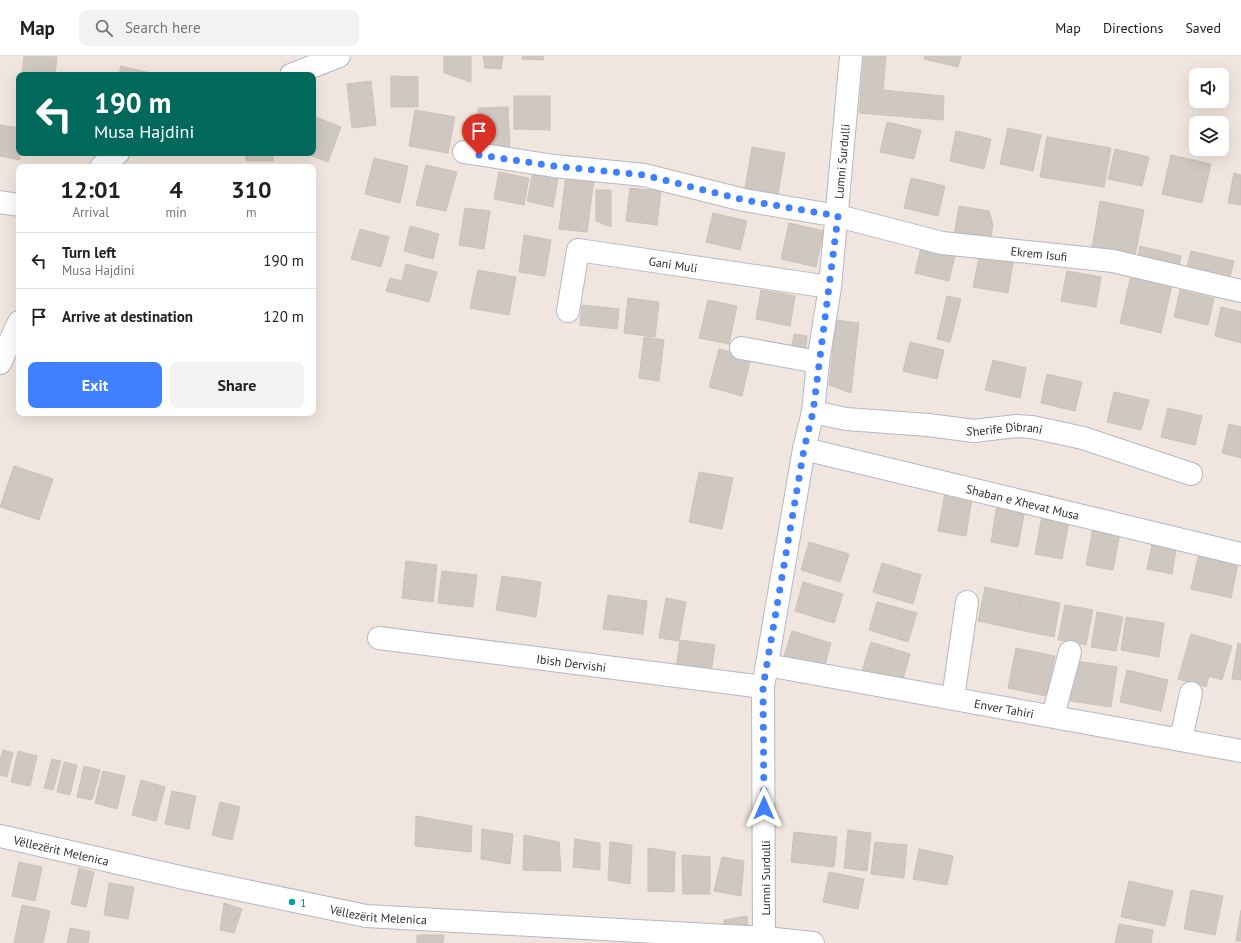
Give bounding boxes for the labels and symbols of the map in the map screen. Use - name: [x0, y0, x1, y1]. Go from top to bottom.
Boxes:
- pin: [462, 114, 496, 155]
- street label: Lumni Surdulli: [831, 123, 852, 199]
- street label: Ekrem Isufi: [1010, 243, 1068, 264]
- street label: Gani Muli: [648, 253, 699, 275]
- street label: Sherife Dibrani: [965, 419, 1044, 439]
- street label: Shaban e Xhevat Musa: [965, 481, 1081, 522]
- street label: Ibish Dervishi: [536, 651, 607, 674]
- street label: Enver Tahiri: [973, 695, 1035, 721]
- position arrow: [743, 787, 785, 829]
- street label: Vëllezërit Melenica: [11, 832, 111, 868]
- street label: Lumni Surdulli: [758, 840, 773, 916]
- place label: 1: [300, 895, 307, 910]
- marker: 1: [287, 897, 297, 907]
- street label: Vëllezërit Melenica: [328, 901, 428, 927]

